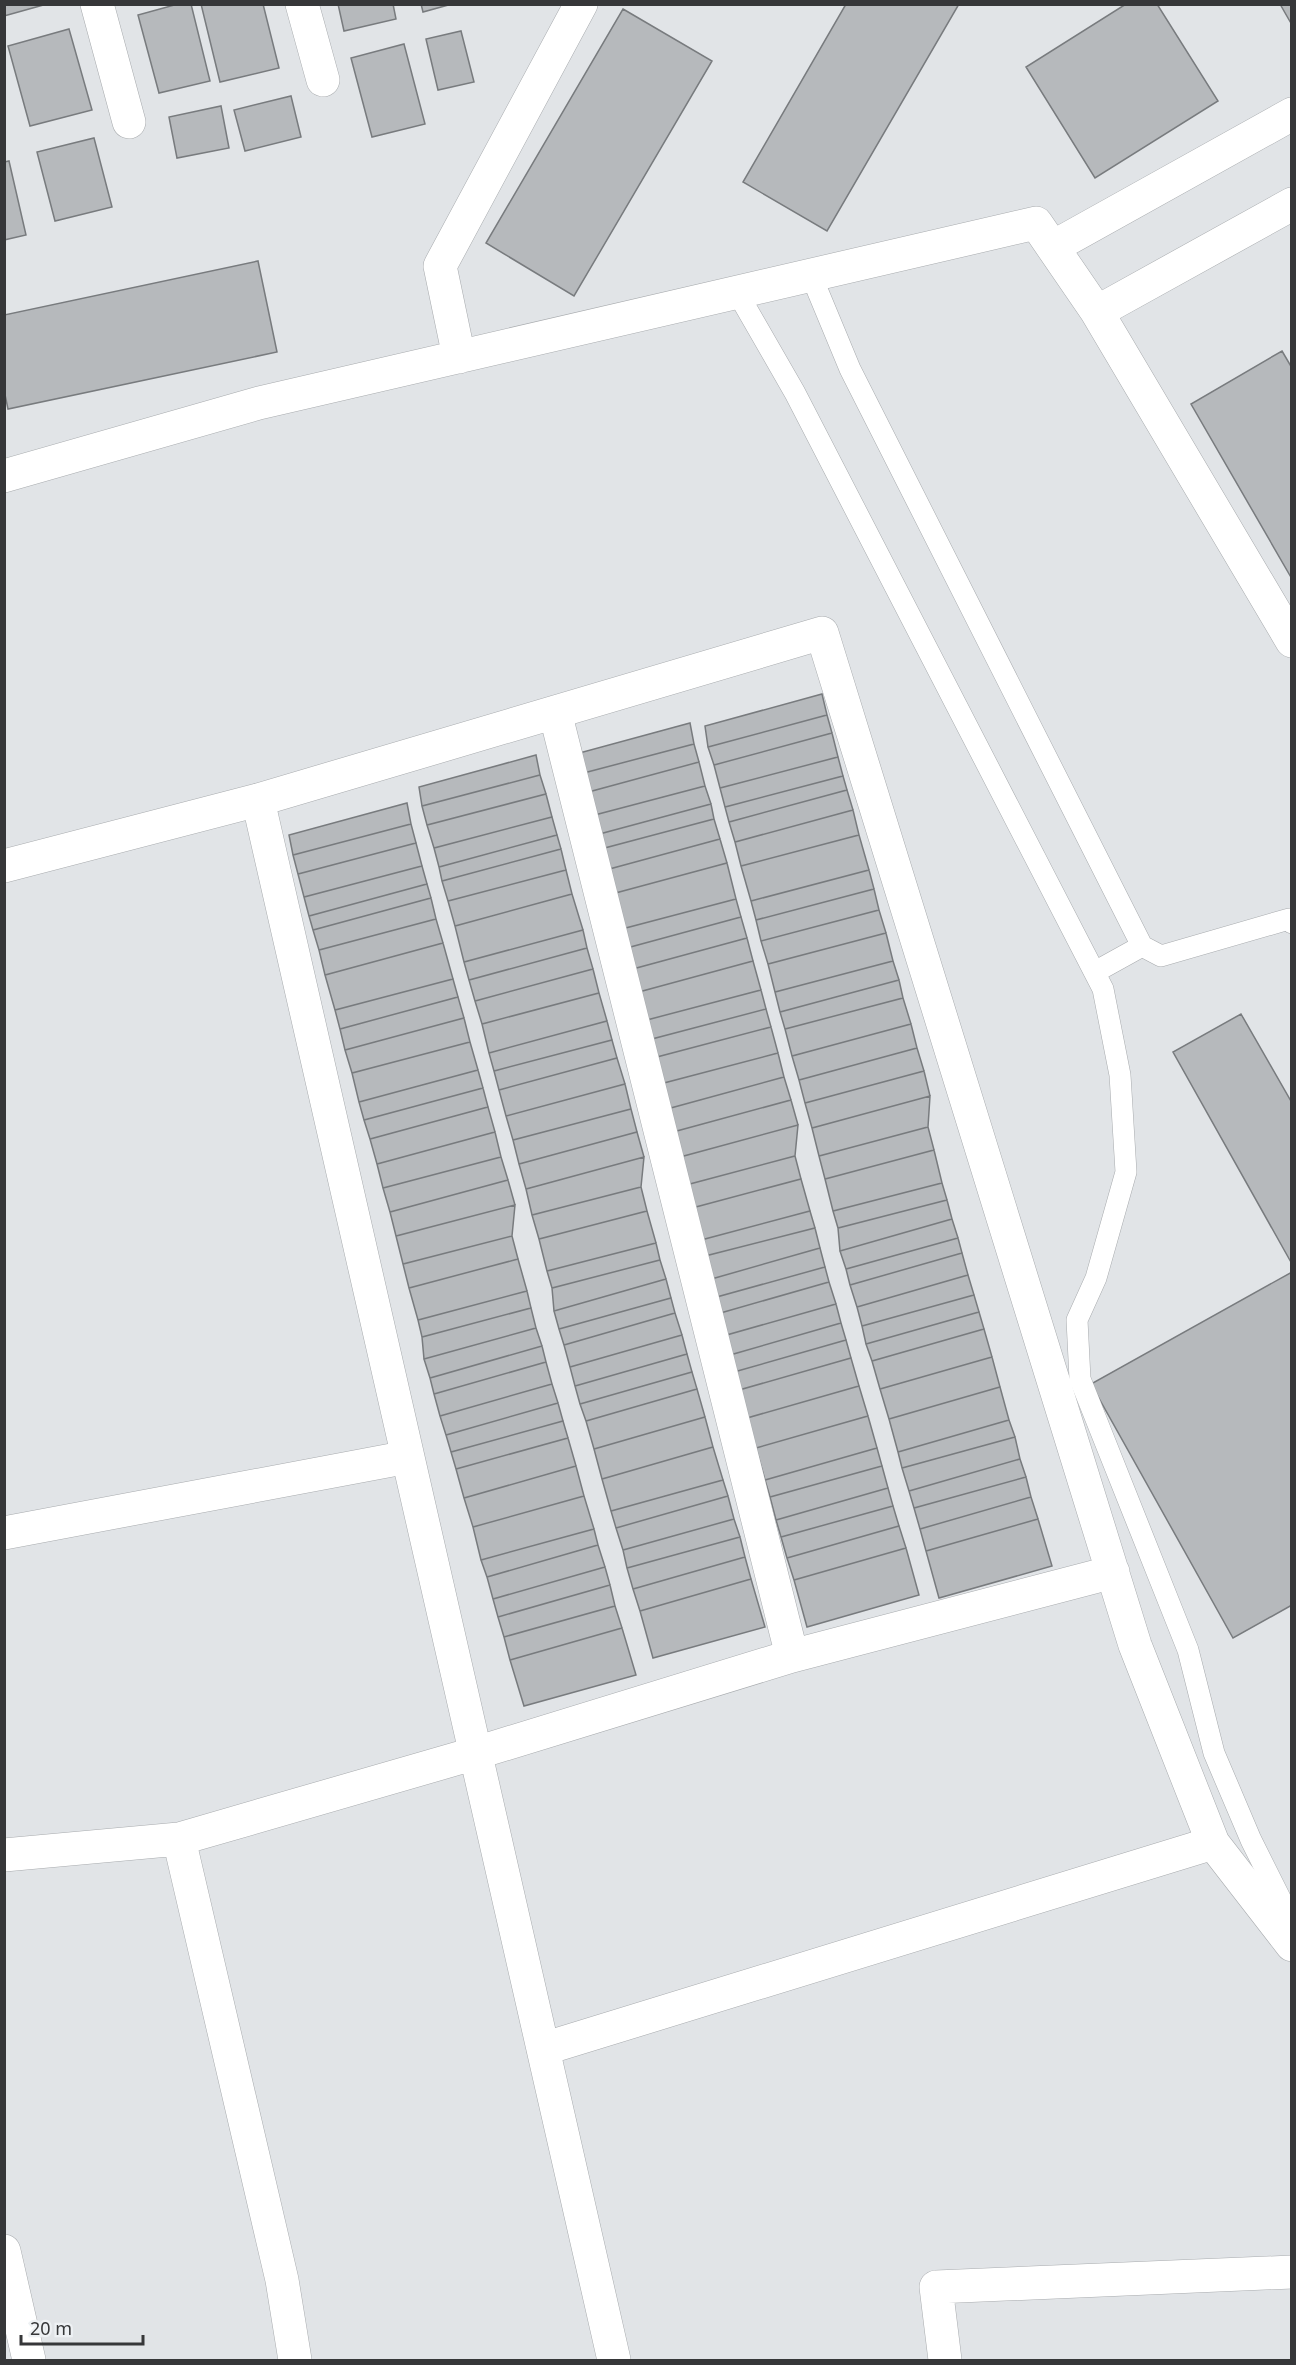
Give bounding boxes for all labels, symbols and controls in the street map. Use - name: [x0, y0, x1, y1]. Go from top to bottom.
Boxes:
- scale bar: [21, 2308, 142, 2346]
- text: 20 m: [30, 2316, 72, 2340]

